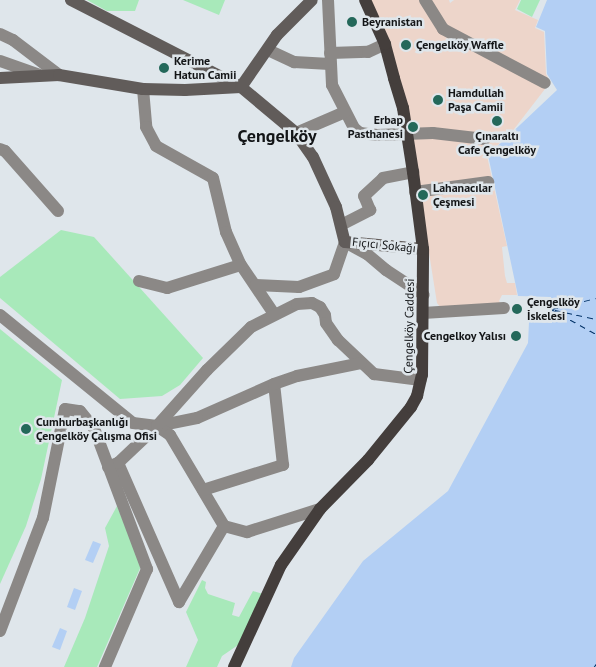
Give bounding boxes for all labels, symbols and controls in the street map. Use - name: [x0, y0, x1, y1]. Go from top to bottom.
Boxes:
- place label: Beyranistan: [362, 15, 422, 29]
- marker: Beyranistan: [346, 16, 358, 28]
- place label: Çengelköy Waffle: [416, 38, 505, 52]
- marker: Çengelköy Waffle: [400, 39, 412, 51]
- place label: Kerime Hatun Camii: [174, 54, 237, 82]
- marker: Kerime Hatun Camii: [158, 62, 170, 74]
- place label: Hamdullah Paşa Camii: [448, 86, 504, 114]
- marker: Hamdullah Paşa Camii: [432, 94, 444, 106]
- place label: Erbap Pasthanesi: [348, 113, 403, 141]
- marker: Çınaraltı Cafe Çengelköy: [491, 115, 503, 127]
- marker: Erbap Pasthanesi: [407, 121, 419, 133]
- district label: Çengelköy: [237, 125, 317, 147]
- place label: Çınaraltı Cafe Çengelköy: [458, 129, 536, 157]
- place label: Lahanacılar Çeşmesi: [433, 181, 492, 209]
- marker: Lahanacılar Çeşmesi: [417, 189, 429, 201]
- street label: Fıçıcı Sokağı: [351, 234, 417, 256]
- street label: Çengelköy Caddesi: [401, 278, 417, 374]
- place label: Çengelköy İskelesi: [527, 295, 580, 323]
- marker: Çengelköy İskelesi: [511, 303, 523, 315]
- place label: Cengelkoy Yalısı: [423, 329, 506, 343]
- marker: Cengelkoy Yalısı: [510, 330, 522, 342]
- place label: Cumhurbaşkanlığı Çengelköy Çalışma Ofisi: [36, 415, 158, 443]
- marker: Cumhurbaşkanlığı Çengelköy Çalışma Ofisi: [20, 423, 32, 435]

